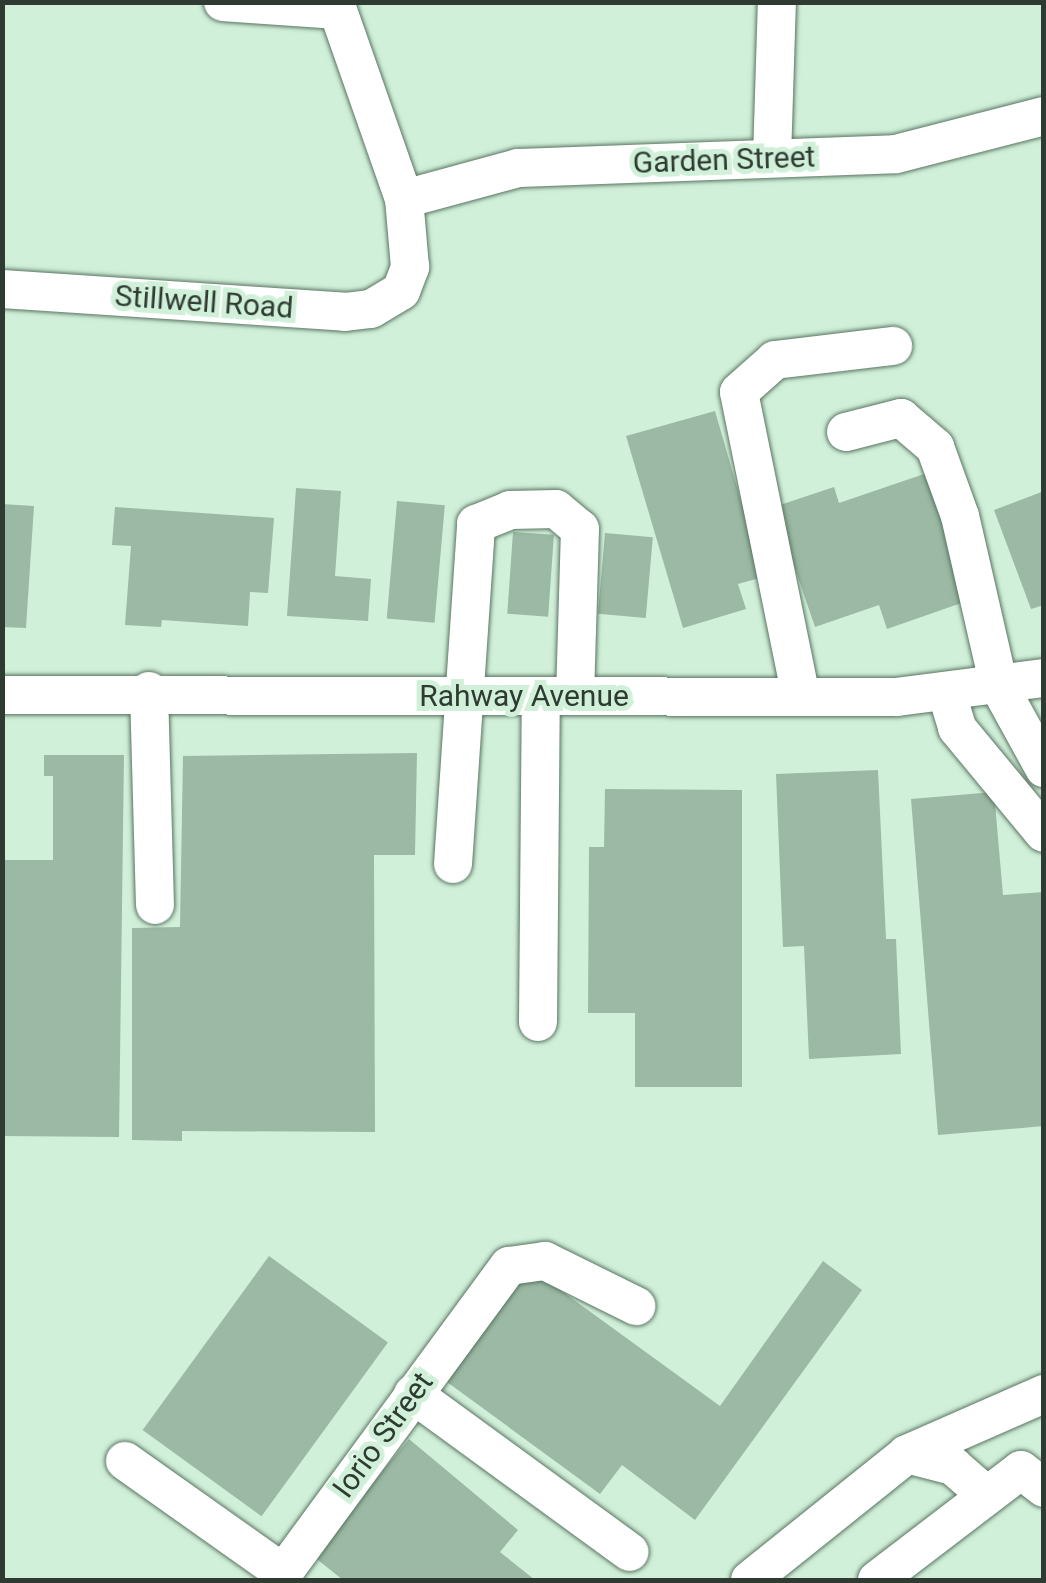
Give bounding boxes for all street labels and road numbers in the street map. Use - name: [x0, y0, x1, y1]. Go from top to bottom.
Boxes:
- street label: Garden Street: [632, 139, 816, 181]
- street label: Stillwell Road: [114, 278, 294, 326]
- street label: Rahway Avenue: [419, 678, 629, 714]
- street label: Iorio Street: [325, 1365, 441, 1505]

